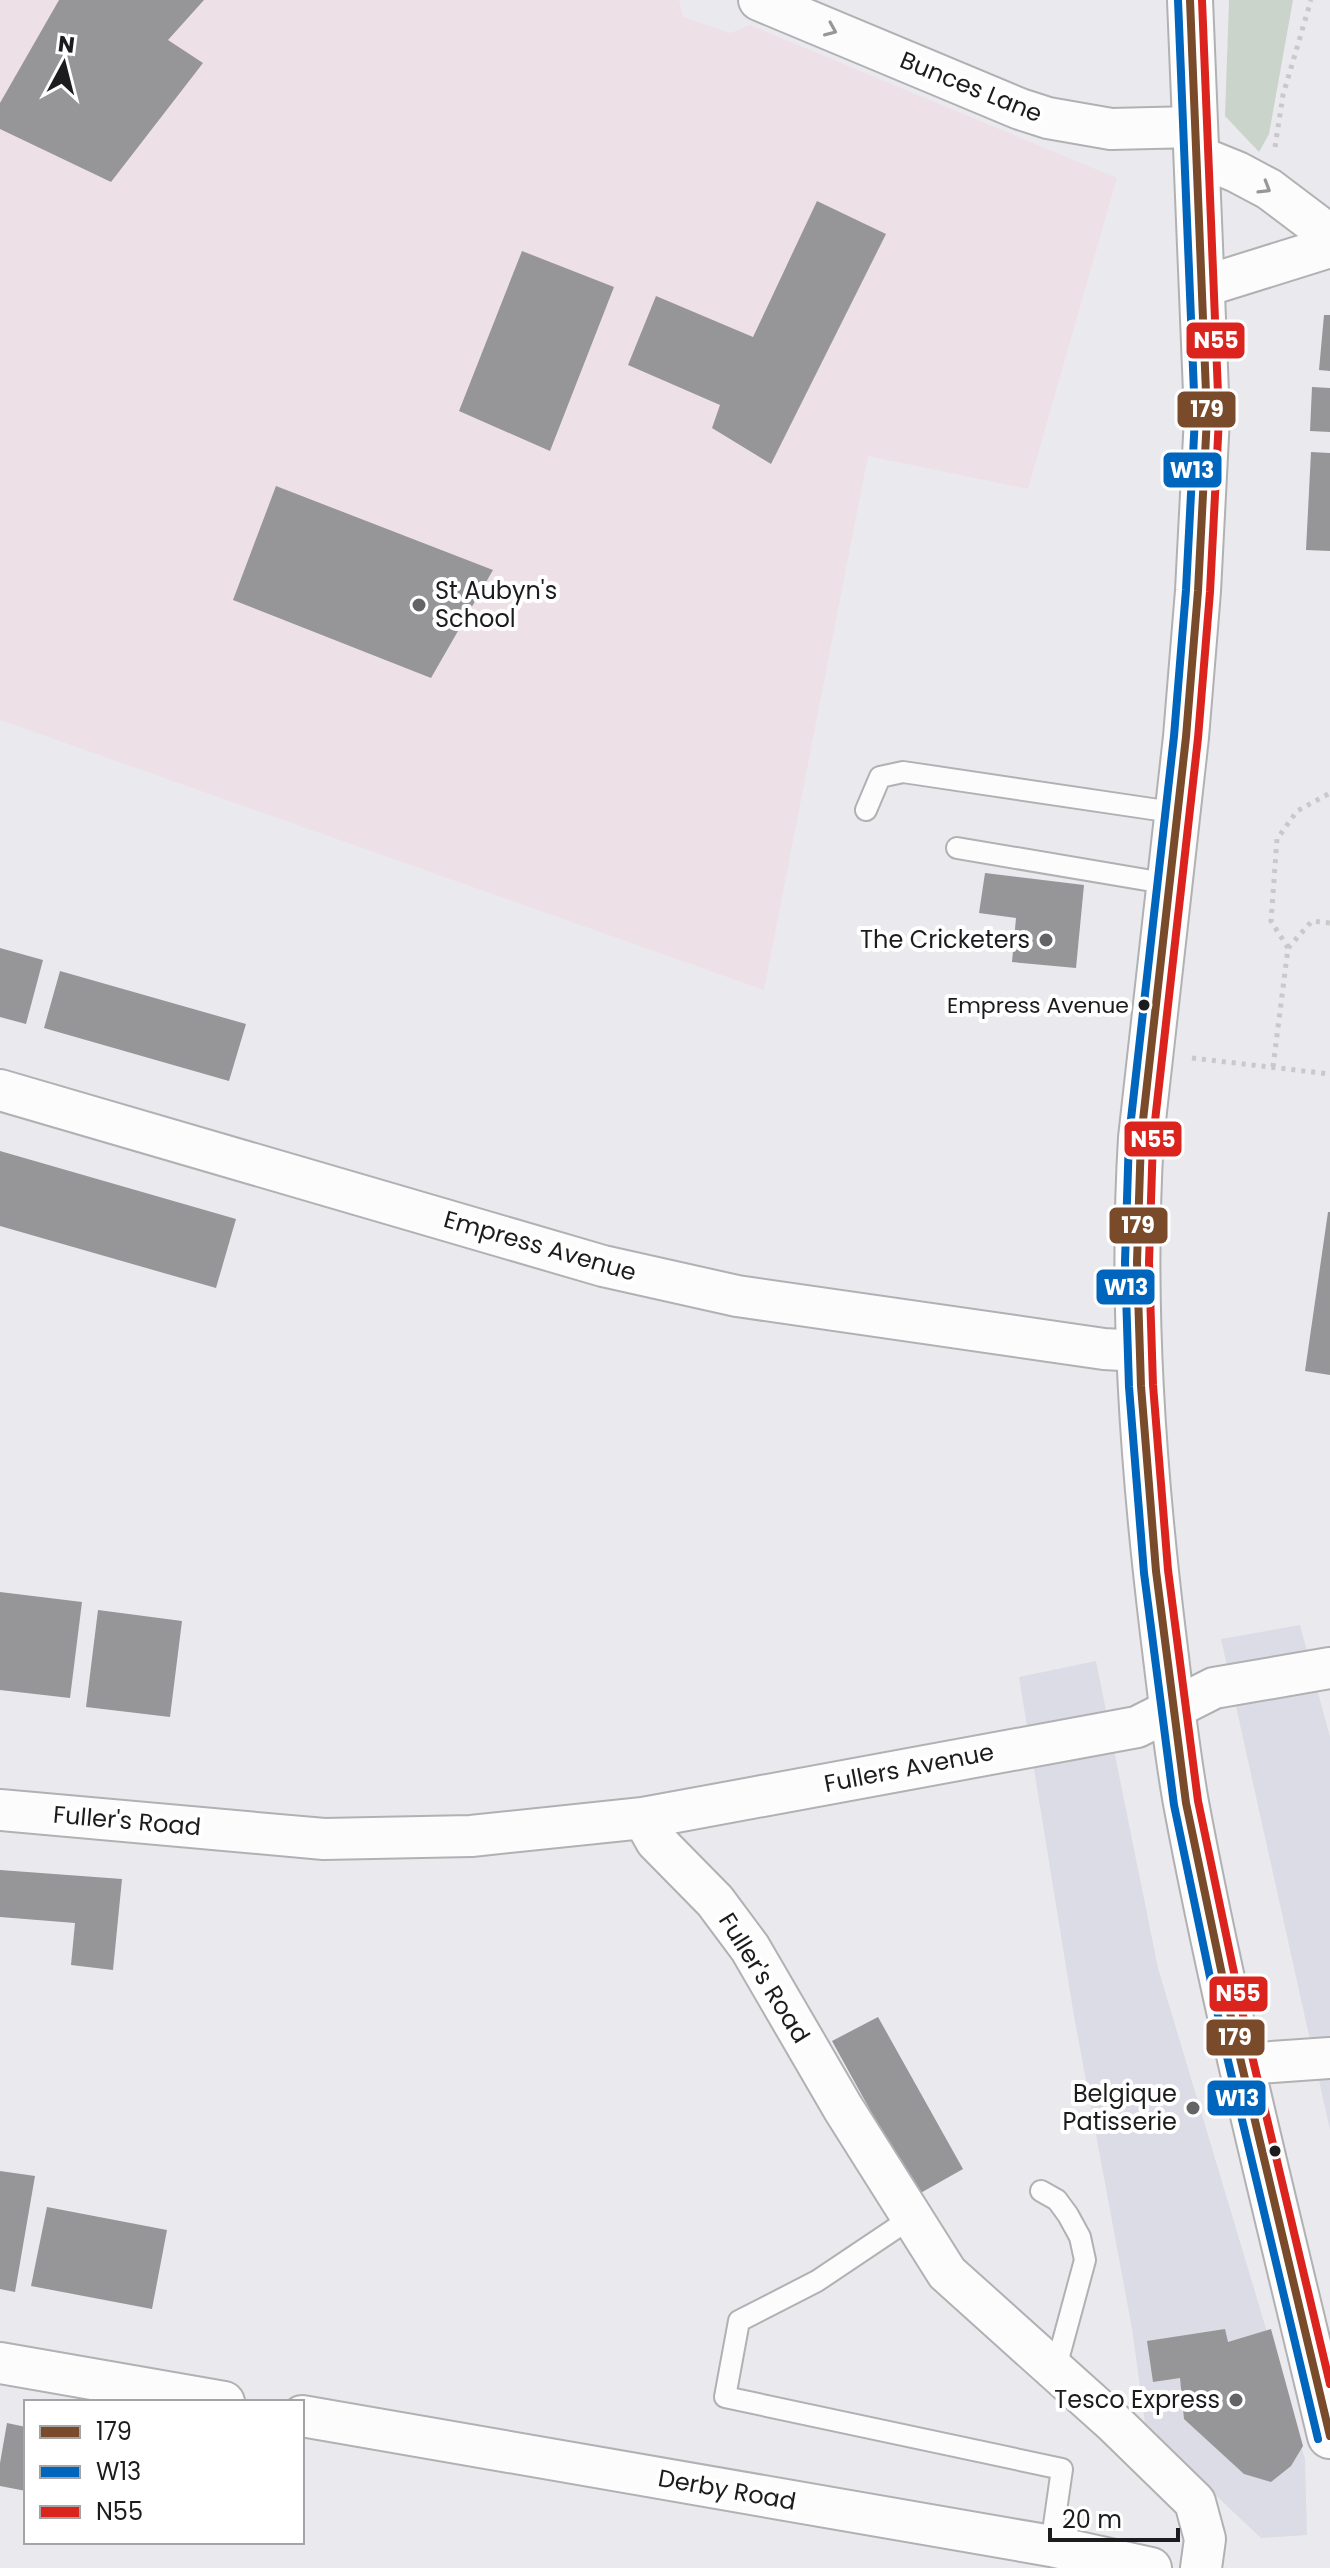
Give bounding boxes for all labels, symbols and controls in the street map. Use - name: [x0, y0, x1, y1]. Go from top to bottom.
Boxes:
- one-way arrow: [823, 20, 837, 37]
- north arrow: [24, 24, 104, 104]
- text: N: [56, 28, 76, 61]
- street label: Bunces Lane: [895, 43, 1047, 130]
- one-way arrow: [1256, 178, 1271, 193]
- line badge: N55: [1185, 321, 1246, 360]
- text: N55: [1193, 325, 1239, 356]
- line badge: 179: [1176, 390, 1237, 429]
- text: 179: [1190, 394, 1224, 425]
- line badge: W13: [1162, 451, 1223, 489]
- text: W13: [1170, 455, 1214, 486]
- place label: St Aubyn's School: [435, 574, 557, 635]
- marker: St Aubyn's School: [410, 596, 428, 614]
- place label: The Cricketers: [860, 923, 1030, 956]
- marker: The Cricketers: [1037, 931, 1055, 949]
- place label: Empress Avenue: [947, 990, 1129, 1021]
- marker: Empress Avenue: [1136, 997, 1152, 1013]
- line badge: N55: [1123, 1120, 1183, 1158]
- text: N55: [1130, 1124, 1176, 1155]
- street label: Empress Avenue: [440, 1202, 640, 1289]
- line badge: 179: [1108, 1206, 1169, 1245]
- text: 179: [1121, 1210, 1155, 1241]
- line badge: W13: [1095, 1268, 1156, 1306]
- text: W13: [1104, 1272, 1148, 1303]
- street label: Fullers Avenue: [821, 1735, 997, 1800]
- street label: Fuller's Road: [52, 1798, 202, 1843]
- street label: Fuller's Road: [711, 1906, 818, 2049]
- line badge: N55: [1208, 1975, 1269, 2013]
- text: N55: [1215, 1978, 1261, 2009]
- line badge: 179: [1205, 2018, 1266, 2057]
- text: 179: [1218, 2022, 1252, 2053]
- place label: Belgique Patisserie: [1063, 2077, 1177, 2138]
- line badge: W13: [1206, 2079, 1267, 2117]
- text: W13: [1215, 2083, 1259, 2114]
- marker: Belgique Patisserie: [1184, 2099, 1202, 2117]
- unlabelled marker: [1267, 2143, 1283, 2159]
- place label: Tesco Express: [1054, 2383, 1220, 2416]
- marker: Tesco Express: [1227, 2391, 1245, 2409]
- legend: [24, 2400, 304, 2544]
- text: 179: [96, 2415, 132, 2448]
- text: W13: [96, 2455, 141, 2488]
- street label: Derby Road: [656, 2461, 799, 2518]
- scale bar: [1050, 2492, 1178, 2542]
- text: N55: [96, 2495, 143, 2528]
- text: 20 m: [1062, 2503, 1122, 2536]

